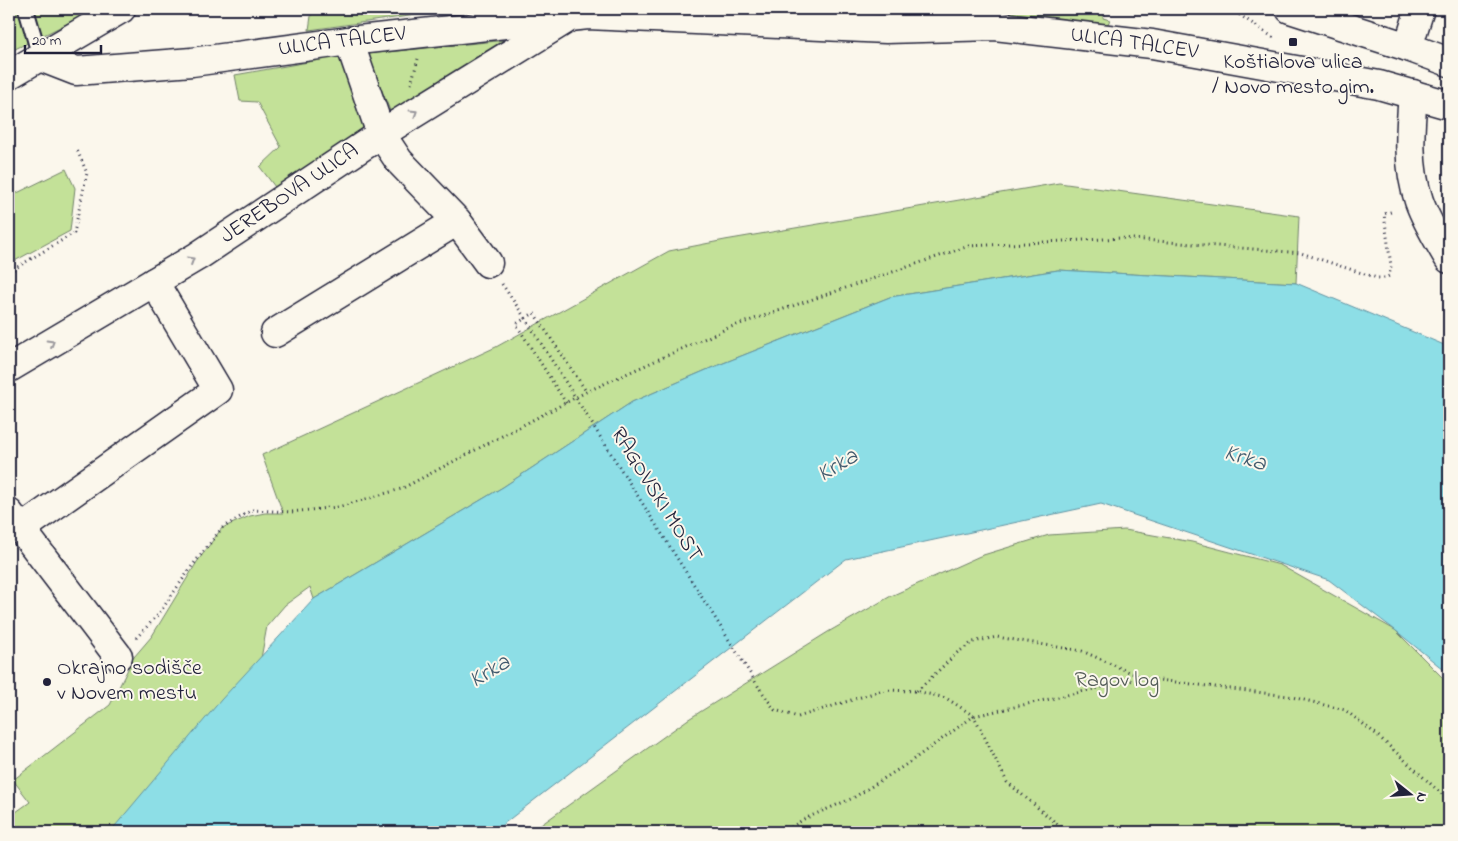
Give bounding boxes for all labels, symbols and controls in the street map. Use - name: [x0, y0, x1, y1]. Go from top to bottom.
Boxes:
- street label: ULICA TALCEV: [276, 18, 408, 66]
- street label: ULICA TALCEV: [1068, 19, 1200, 69]
- scale bar: [25, 22, 101, 54]
- text: 20 m: [32, 30, 62, 52]
- marker: Koštialova ulica / Novo mesto gim.: [1287, 36, 1299, 48]
- place label: Koštialova ulica / Novo mesto gim.: [1212, 47, 1374, 105]
- one-way arrow: [409, 110, 418, 120]
- street label: JEREBOVA ULICA: [214, 136, 366, 252]
- one-way arrow: [185, 257, 194, 267]
- one-way arrow: [45, 340, 54, 350]
- street label: RAGOVSKI MOST: [602, 421, 710, 569]
- water label: Krka: [1219, 436, 1272, 483]
- water label: Krka: [811, 440, 866, 492]
- water label: Krka: [463, 646, 518, 698]
- place label: Okrajno sodišče v Novem mestu: [57, 653, 202, 710]
- park label: Ragov log: [1075, 665, 1159, 698]
- marker: Okrajno sodišče v Novem mestu: [41, 676, 53, 688]
- north arrow: [1386, 768, 1436, 818]
- text: N: [1410, 790, 1432, 805]

